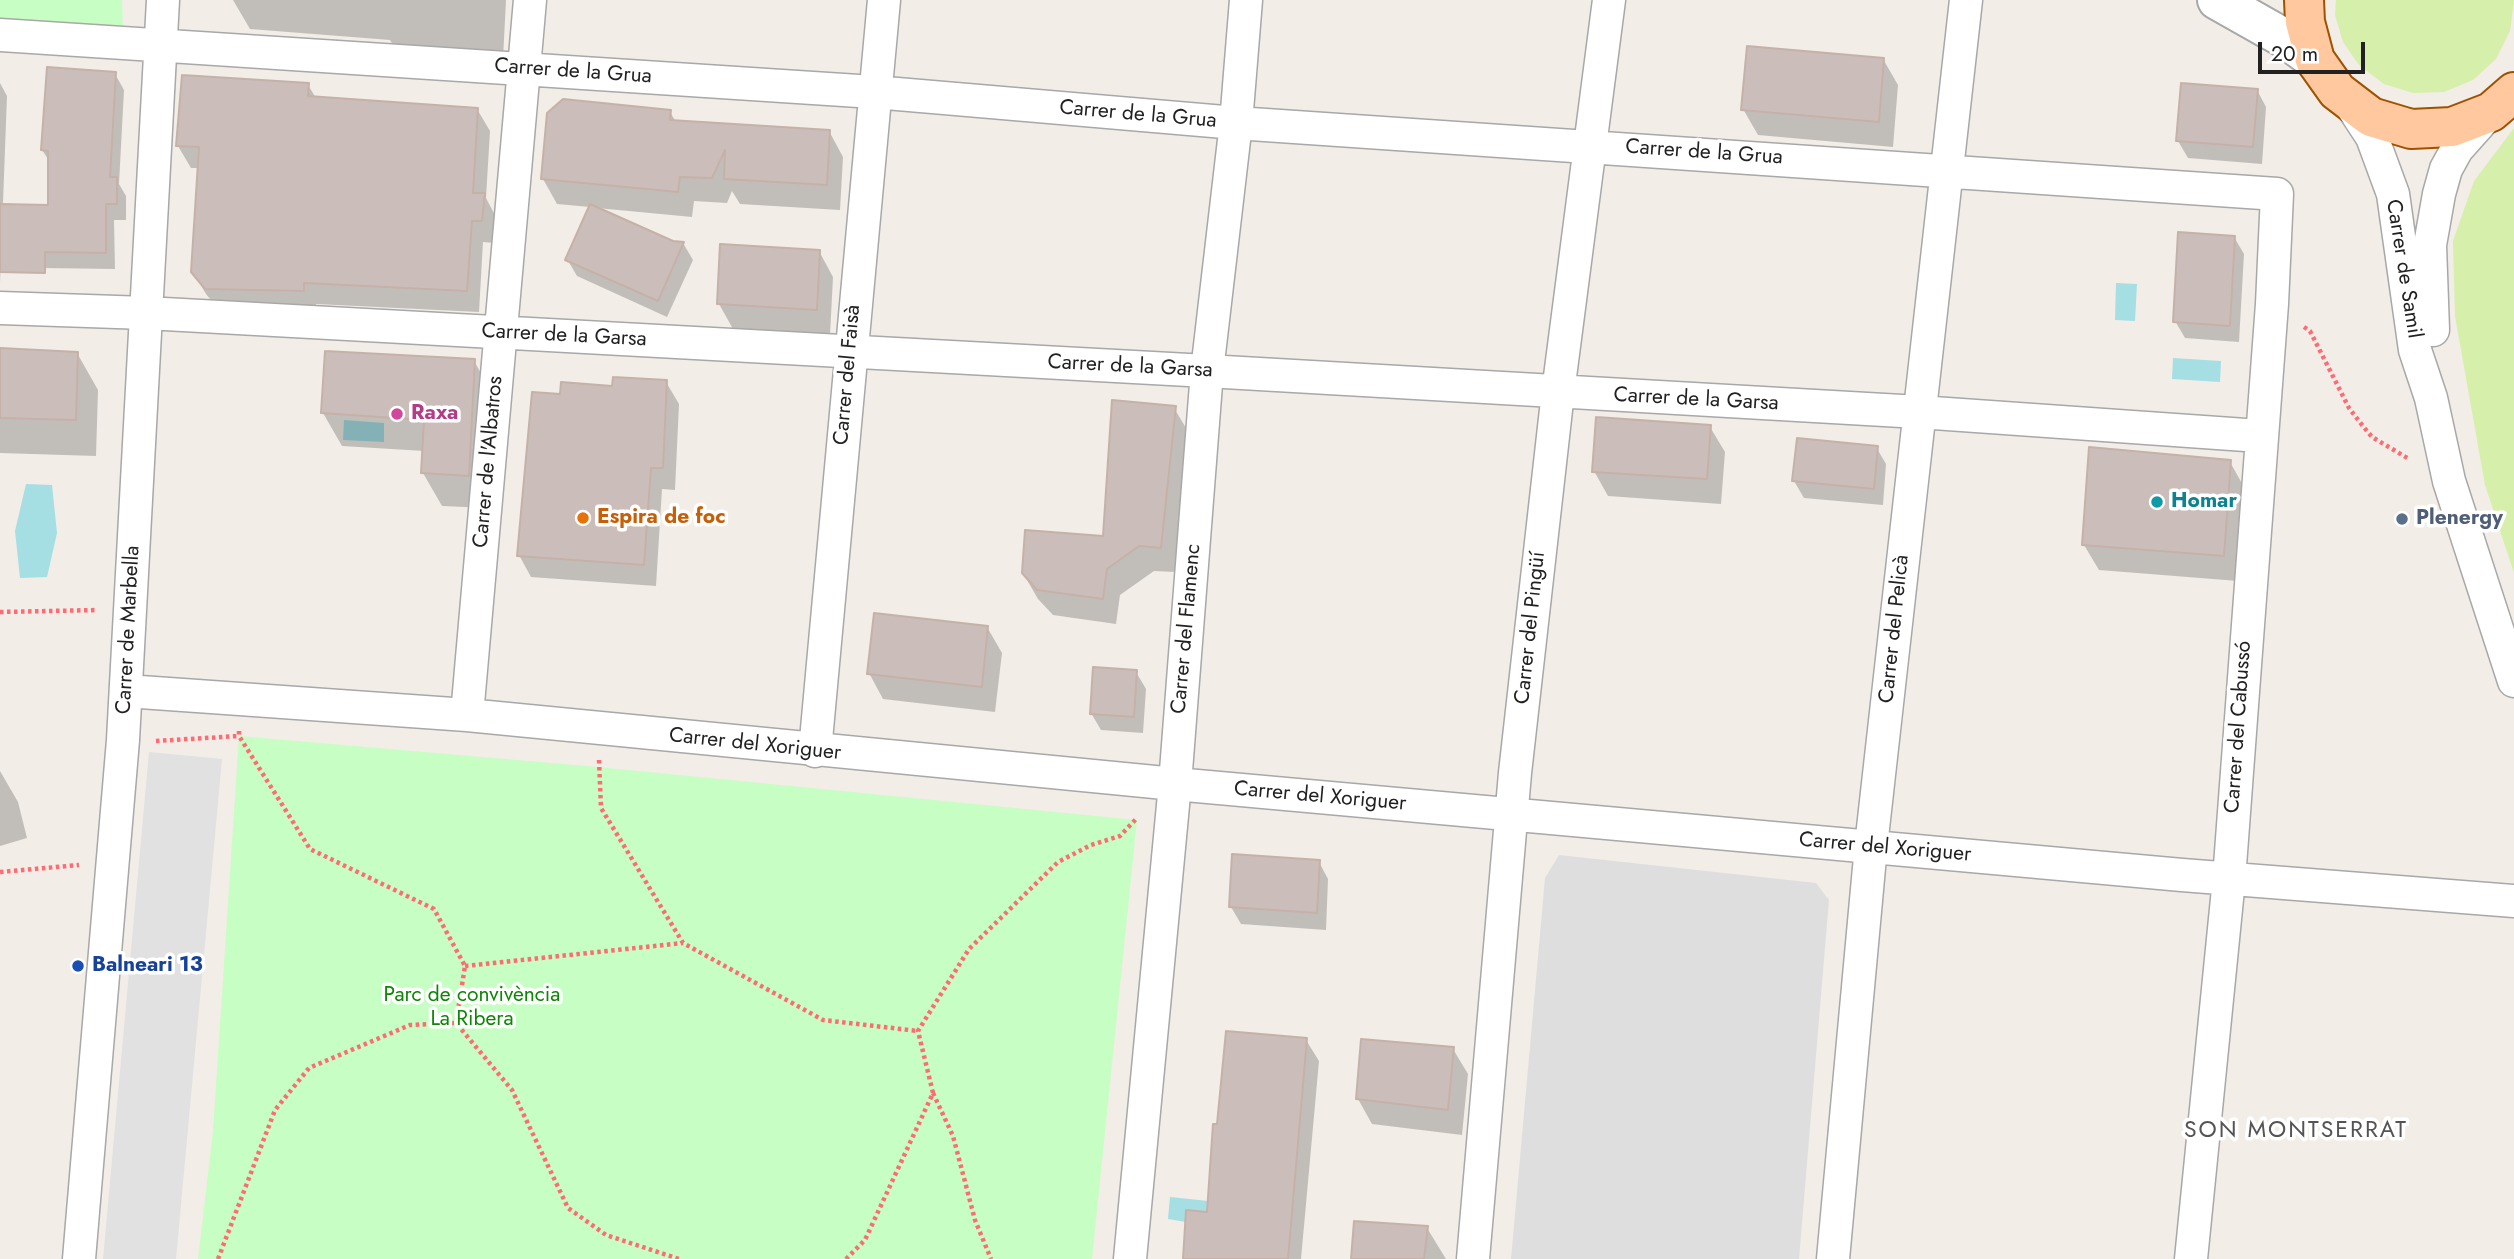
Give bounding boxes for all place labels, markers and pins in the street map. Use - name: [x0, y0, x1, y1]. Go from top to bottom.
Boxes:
- place label: Raxa: [411, 401, 458, 427]
- marker: Raxa: [389, 406, 405, 422]
- place label: Homar: [2171, 489, 2237, 515]
- marker: Homar: [2149, 494, 2165, 510]
- place label: Espira de foc: [597, 505, 726, 531]
- place label: Plenergy: [2416, 506, 2503, 532]
- marker: Espira de foc: [575, 510, 591, 526]
- marker: Plenergy: [2394, 511, 2410, 527]
- place label: Balneari 13: [92, 953, 203, 979]
- marker: Balneari 13: [70, 958, 86, 974]

